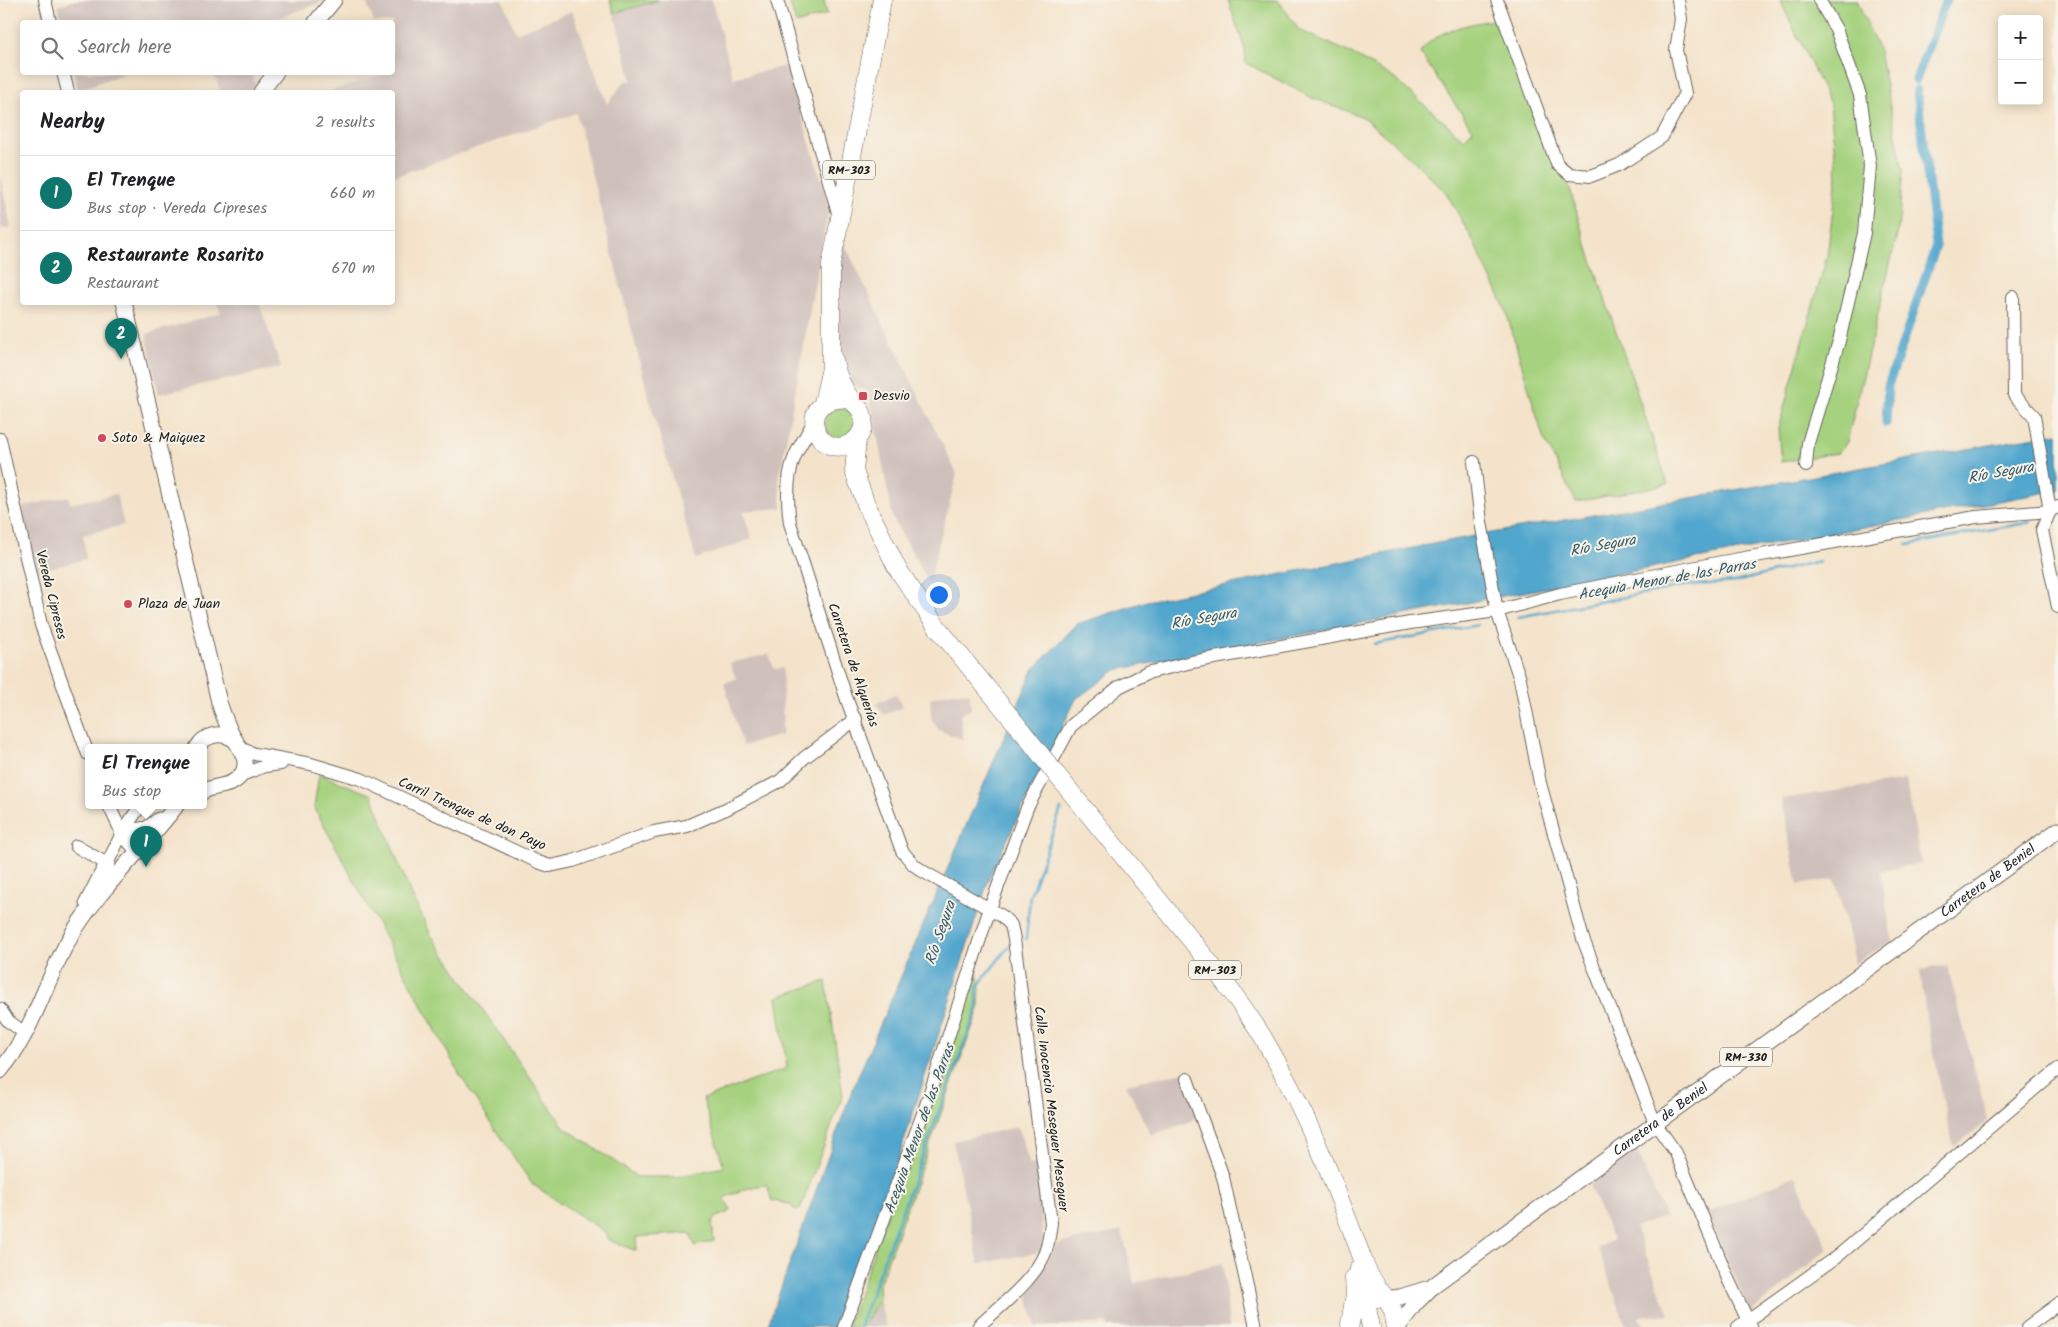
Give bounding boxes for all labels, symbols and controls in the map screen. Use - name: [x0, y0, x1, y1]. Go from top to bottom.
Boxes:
- map controls: [1998, 15, 2043, 105]
- button: +: [1998, 15, 2043, 60]
- search box: [20, 20, 395, 75]
- text: Search here: [78, 33, 172, 63]
- icon: search: [38, 34, 66, 62]
- button: −: [1998, 60, 2043, 105]
- text: Nearby: [40, 106, 105, 139]
- text: 2 results: [315, 110, 375, 135]
- road number: RM-303: [823, 160, 875, 180]
- text: El Trenque: [87, 166, 175, 196]
- text: 1: [54, 181, 58, 206]
- text: 660 m: [330, 181, 375, 206]
- text: Bus stop · Vereda Cipreses: [87, 196, 267, 221]
- text: Restaurante Rosarito: [87, 241, 264, 271]
- text: 2: [51, 256, 61, 281]
- text: 670 m: [332, 256, 375, 281]
- text: Restaurant: [87, 271, 159, 296]
- pin: 2: [105, 318, 137, 359]
- place label: Desvio: [873, 385, 910, 407]
- marker: Desvio: [857, 390, 869, 402]
- place label: Soto & Maiquez: [112, 427, 205, 449]
- marker: Soto & Maiquez: [96, 432, 108, 444]
- water label: Río Segura: [1966, 455, 2037, 491]
- water label: Río Segura: [1568, 528, 1639, 564]
- street label: Vereda Cipreses: [29, 548, 73, 642]
- water label: Acequia Menor de las Parras: [1576, 552, 1759, 607]
- your location: [926, 582, 952, 608]
- place label: Plaza de Juan: [138, 593, 220, 615]
- marker: Plaza de Juan: [122, 598, 134, 610]
- street label: Carretera de Alquerías: [821, 600, 885, 730]
- water label: Río Segura: [1169, 601, 1240, 637]
- popup: [85, 744, 207, 809]
- text: El Trenque: [102, 749, 190, 779]
- street label: Carril Trenque de don Payo: [394, 771, 550, 857]
- text: Bus stop: [102, 779, 161, 804]
- pin: 1: [130, 826, 162, 867]
- street label: Carretera de Beniel: [1935, 838, 2041, 924]
- water label: Río Segura: [919, 897, 963, 968]
- road number: RM-303: [1189, 960, 1241, 980]
- street label: Calle Inocencio Meseguer Meseguer: [1027, 1005, 1075, 1214]
- water label: Acequia Menor de las Parras: [878, 1039, 963, 1218]
- road number: RM-330: [1720, 1048, 1772, 1066]
- street label: Carretera de Beniel: [1608, 1077, 1714, 1162]

